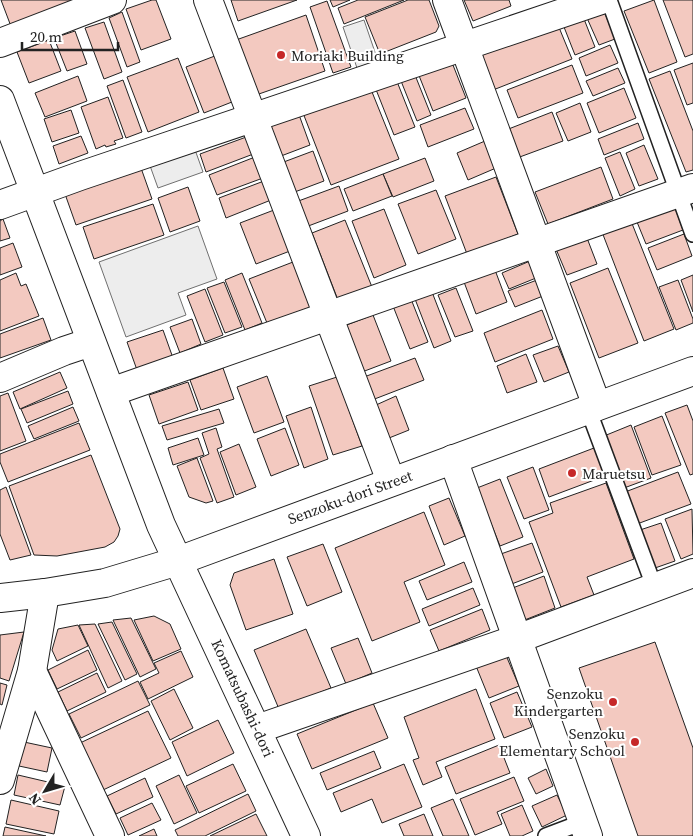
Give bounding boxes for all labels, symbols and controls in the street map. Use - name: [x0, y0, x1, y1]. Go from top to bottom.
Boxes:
- scale bar: [22, 20, 119, 52]
- text: 20 m: [30, 26, 62, 47]
- place label: Moriaki Building: [291, 45, 404, 66]
- marker: Moriaki Building: [275, 49, 287, 61]
- place label: Maruetsu: [582, 463, 646, 484]
- street label: Senzoku-dori Street: [285, 465, 415, 529]
- marker: Maruetsu: [566, 467, 578, 479]
- street label: Komatsubashi-dori: [206, 636, 280, 760]
- place label: Senzoku Kindergarten: [514, 683, 603, 721]
- marker: Senzoku Kindergarten: [607, 696, 619, 708]
- place label: Senzoku Elementary School: [499, 723, 626, 761]
- marker: Senzoku Elementary School: [629, 736, 641, 748]
- north arrow: [20, 766, 70, 816]
- text: N: [24, 789, 46, 809]

